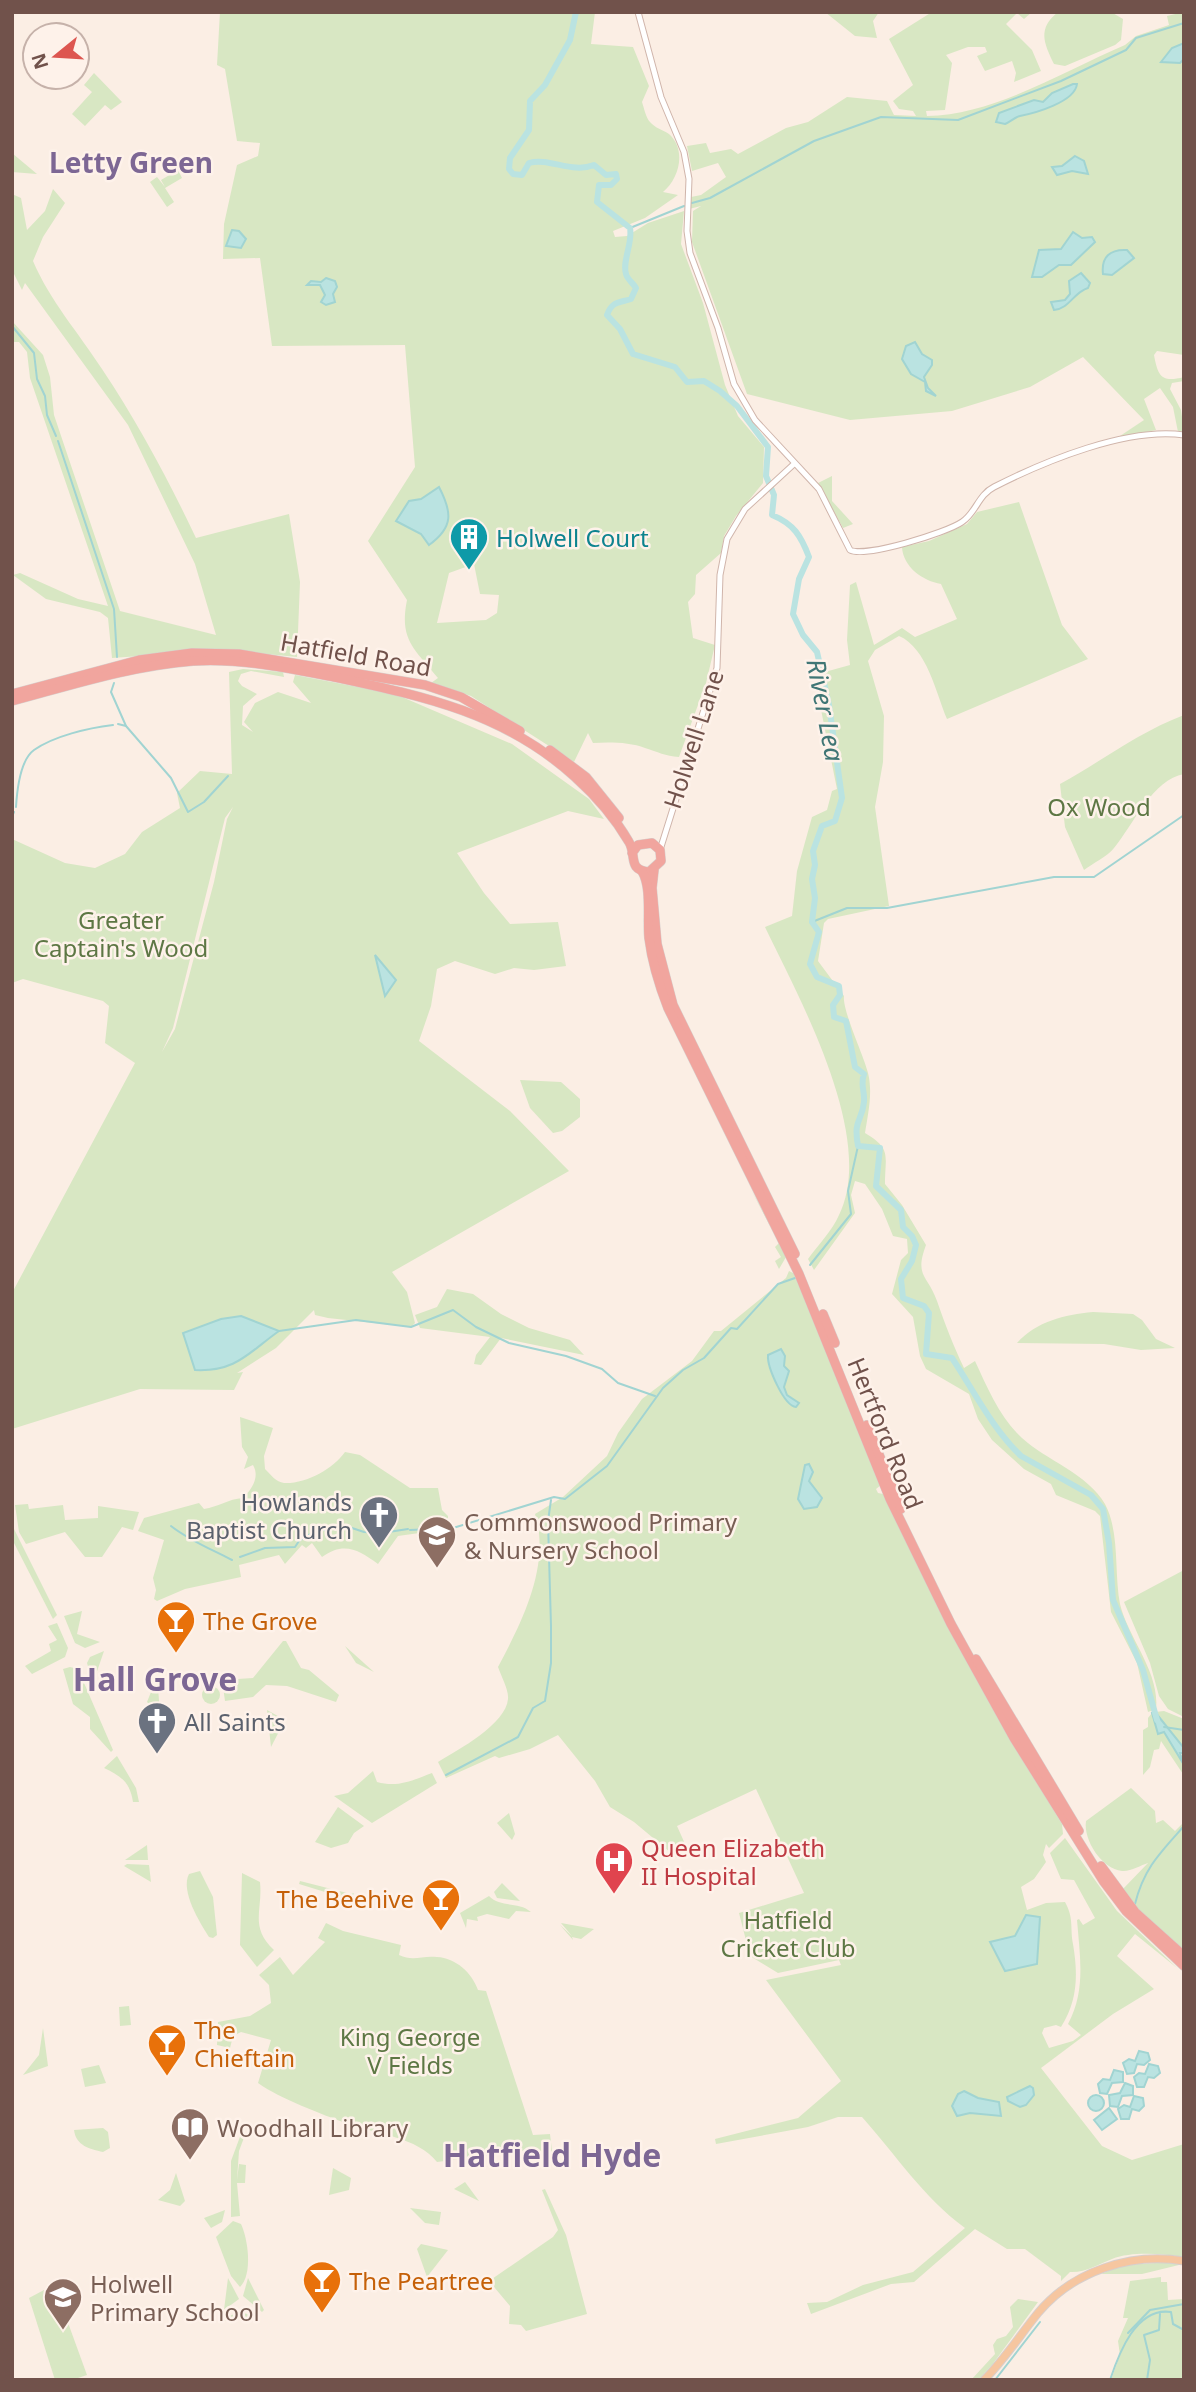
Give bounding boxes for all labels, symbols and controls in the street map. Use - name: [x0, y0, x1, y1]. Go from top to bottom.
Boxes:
- north arrow: [21, 21, 91, 91]
- text: N: [25, 50, 55, 73]
- district label: Letty Green: [49, 143, 213, 181]
- building icon: Holwell Court: [448, 516, 490, 571]
- place label: Holwell Court: [496, 521, 649, 554]
- street label: Hatfield Road: [278, 624, 434, 684]
- water label: River Lea: [798, 656, 854, 765]
- street label: Holwell Lane: [655, 665, 731, 813]
- park label: Ox Wood: [1047, 790, 1151, 823]
- park label: Greater Captain's Wood: [34, 903, 208, 964]
- street label: Hertford Road: [841, 1352, 931, 1514]
- place label: Howlands Baptist Church: [186, 1485, 352, 1546]
- church icon: Howlands Baptist Church: [358, 1494, 400, 1549]
- place label: Commonswood Primary & Nursery School: [464, 1505, 738, 1566]
- school or university icon: Commonswood Primary & Nursery School: [416, 1514, 458, 1569]
- bar icon: The Grove: [155, 1599, 197, 1654]
- place label: The Grove: [203, 1604, 318, 1637]
- district label: Hall Grove: [73, 1657, 237, 1700]
- church icon: All Saints: [136, 1700, 178, 1755]
- place label: All Saints: [184, 1705, 286, 1738]
- place label: Queen Elizabeth II Hospital: [641, 1831, 825, 1892]
- hospital icon: Queen Elizabeth II Hospital: [593, 1840, 635, 1895]
- bar icon: The Beehive: [420, 1877, 462, 1932]
- place label: The Beehive: [277, 1882, 414, 1915]
- park label: Hatfield Cricket Club: [721, 1903, 856, 1964]
- place label: The Chieftain: [194, 2013, 295, 2074]
- park label: King George V Fields: [340, 2020, 480, 2081]
- bar icon: The Chieftain: [146, 2022, 188, 2077]
- library icon: Woodhall Library: [169, 2106, 211, 2161]
- place label: Woodhall Library: [217, 2111, 409, 2144]
- district label: Hatfield Hyde: [443, 2133, 661, 2176]
- bar icon: The Peartree: [301, 2259, 343, 2314]
- place label: The Peartree: [349, 2264, 494, 2297]
- place label: Holwell Primary School: [90, 2267, 260, 2328]
- school or university icon: Holwell Primary School: [42, 2276, 84, 2331]

